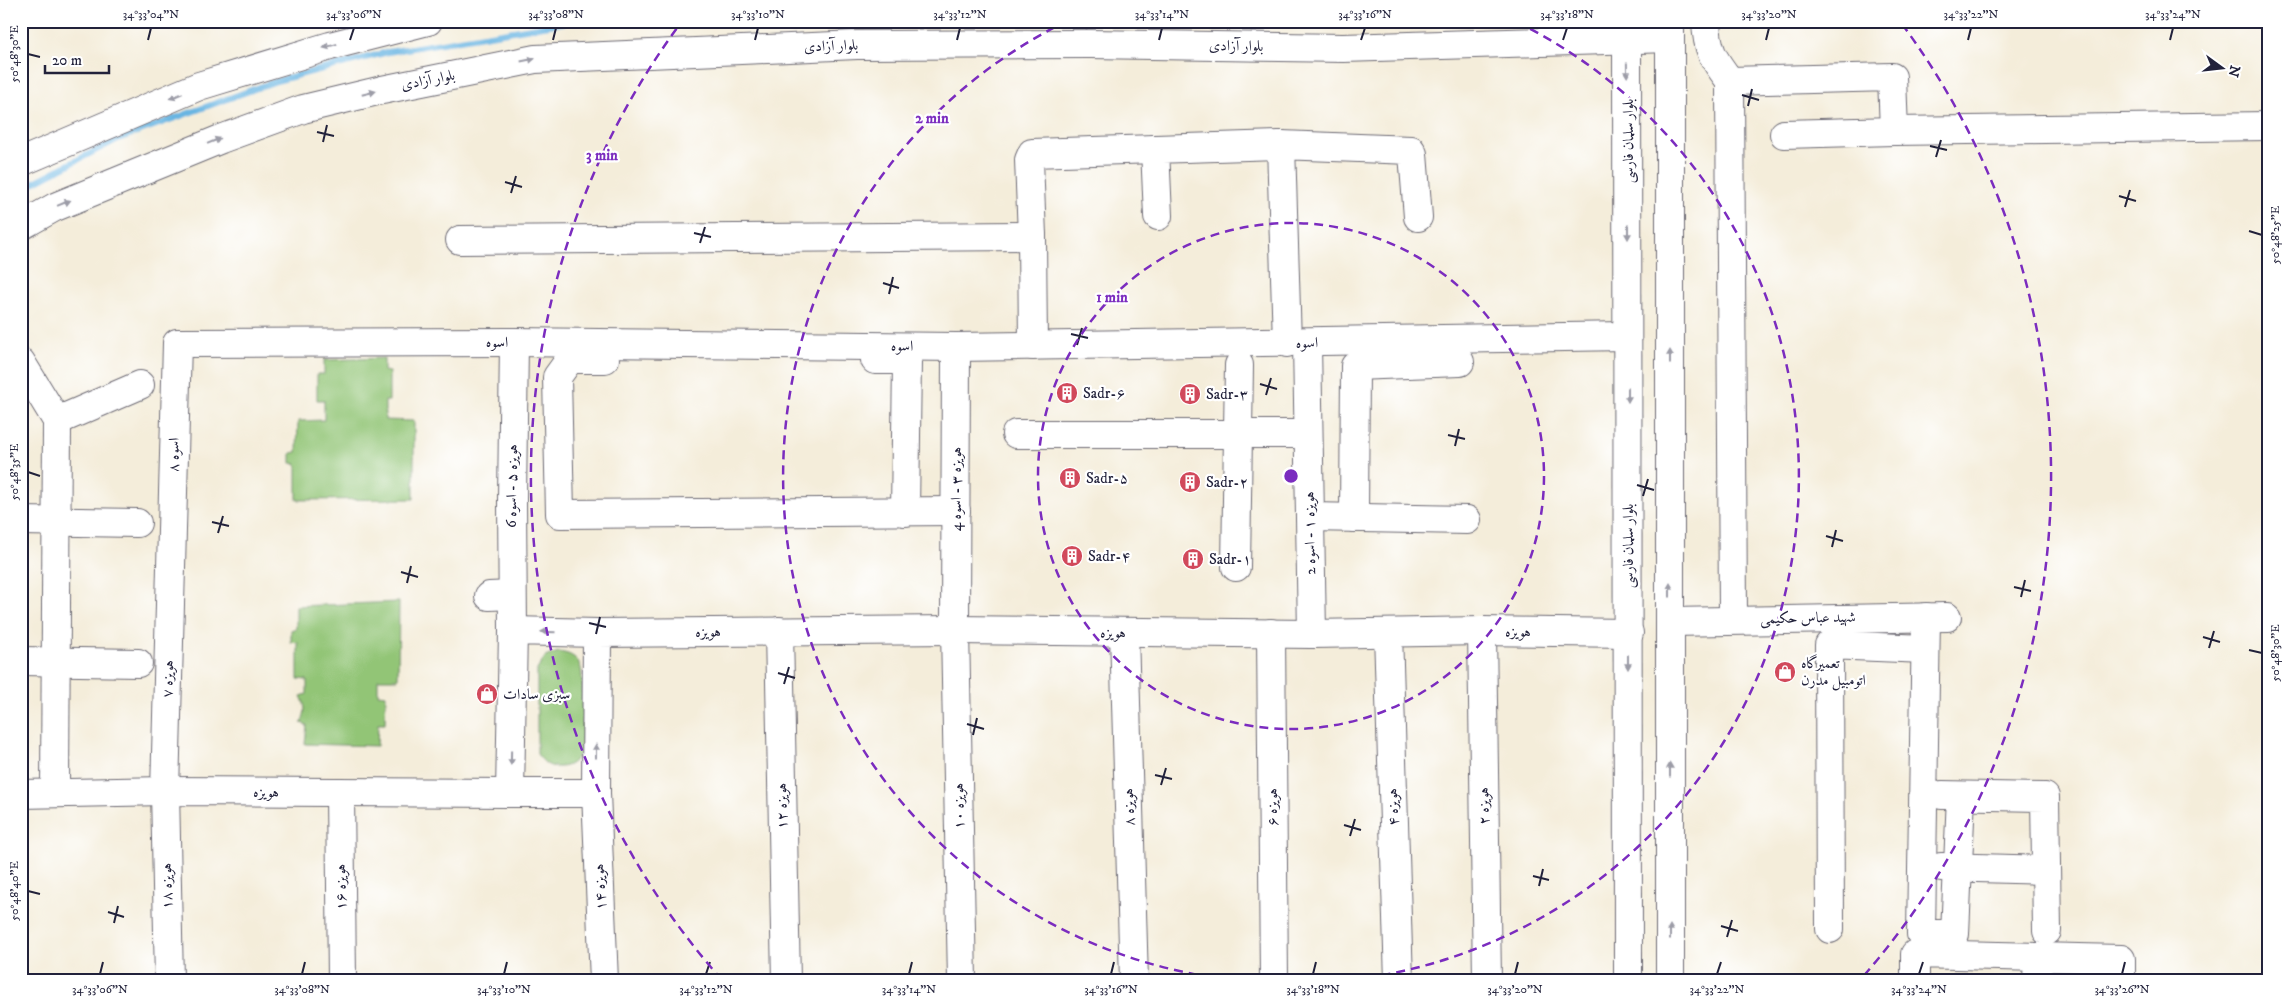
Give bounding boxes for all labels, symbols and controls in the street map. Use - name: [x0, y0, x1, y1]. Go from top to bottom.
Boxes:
- text: 34°33'04"N: [123, 7, 179, 22]
- text: 34°33'06"N: [326, 7, 382, 22]
- text: 34°33'08"N: [528, 7, 584, 22]
- text: 34°33'10"N: [731, 7, 785, 22]
- text: 34°33'12"N: [933, 7, 987, 22]
- text: 34°33'14"N: [1135, 7, 1189, 22]
- text: 34°33'16"N: [1338, 7, 1392, 22]
- text: 34°33'18"N: [1540, 7, 1594, 22]
- text: 34°33'20"N: [1741, 7, 1797, 22]
- text: 34°33'22"N: [1944, 7, 1999, 22]
- text: 34°33'24"N: [2145, 7, 2201, 22]
- text: 50°48'30"E: [7, 25, 22, 83]
- street label: بلوار آزادی: [803, 36, 859, 56]
- street label: بلوار آزادی: [1209, 36, 1264, 56]
- scale bar: [45, 42, 109, 74]
- one-way arrow: [322, 42, 337, 50]
- north arrow: [2196, 42, 2246, 92]
- text: 20 m: [52, 51, 82, 70]
- one-way arrow: [521, 56, 537, 64]
- one-way arrow: [1623, 62, 1631, 78]
- text: N: [2223, 63, 2244, 79]
- street label: بلوار آزادی: [399, 65, 457, 95]
- one-way arrow: [362, 89, 377, 97]
- one-way arrow: [168, 93, 183, 100]
- street label: بلوار سلمان فارسی: [1619, 99, 1639, 183]
- text: 2 min: [915, 109, 949, 128]
- one-way arrow: [207, 137, 221, 145]
- text: 3 min: [586, 146, 618, 165]
- one-way arrow: [57, 199, 71, 207]
- text: 50°48'25"E: [2268, 205, 2283, 264]
- one-way arrow: [1624, 225, 1632, 241]
- text: 1 min: [1096, 288, 1128, 307]
- street label: اسوه: [486, 333, 508, 352]
- street label: اسوه: [1296, 333, 1318, 353]
- street label: اسوه: [891, 336, 913, 356]
- one-way arrow: [1666, 349, 1674, 365]
- building icon: Sadr-۶: [1055, 381, 1079, 405]
- building icon: Sadr-۳: [1178, 382, 1202, 406]
- place label: Sadr-۶: [1083, 384, 1125, 403]
- place label: Sadr-۳: [1206, 385, 1248, 404]
- one-way arrow: [1624, 387, 1632, 403]
- street label: اسوه ۸: [164, 438, 184, 472]
- text: 50°48'35"E: [7, 443, 22, 501]
- street label: هویزه ۵ - اسوه 6: [502, 444, 522, 528]
- street label: هویزه ۳ - اسوه 4: [947, 447, 966, 531]
- building icon: Sadr-۵: [1058, 466, 1082, 490]
- centre of rings: [1282, 467, 1300, 485]
- place label: Sadr-۵: [1086, 469, 1128, 488]
- building icon: Sadr-۲: [1178, 470, 1202, 494]
- place label: Sadr-۲: [1206, 473, 1248, 492]
- street label: هویزه ۱ - اسوه 2: [1300, 491, 1320, 575]
- street label: بلوار سلمان فارسی: [1619, 504, 1639, 588]
- building icon: Sadr-۴: [1060, 544, 1084, 568]
- place label: Sadr-۴: [1088, 547, 1130, 566]
- building icon: Sadr-۱: [1181, 547, 1205, 571]
- place label: Sadr-۱: [1209, 550, 1251, 569]
- one-way arrow: [1666, 581, 1674, 597]
- street label: شهید عباس حکیمی: [1760, 608, 1856, 629]
- street label: هویزه: [695, 622, 721, 642]
- street label: هویزه: [1505, 622, 1531, 642]
- street label: هویزه: [1100, 623, 1126, 643]
- text: 50°48'30"E: [2268, 624, 2283, 682]
- one-way arrow: [540, 628, 556, 636]
- place label: تعمیرگاه اتومبیل مدرن: [1801, 654, 1866, 691]
- one-way arrow: [1624, 655, 1632, 671]
- street label: هویزه ۷: [158, 660, 178, 698]
- shop icon: تعمیرگاه اتومبیل مدرن: [1773, 660, 1797, 684]
- shop icon: سبزی سادات: [475, 682, 499, 706]
- place label: سبزی سادات: [503, 685, 570, 704]
- one-way arrow: [592, 742, 600, 758]
- one-way arrow: [507, 751, 515, 767]
- one-way arrow: [1666, 761, 1674, 777]
- street label: هویزه: [253, 783, 279, 802]
- street label: هویزه ۱۲: [772, 783, 792, 829]
- street label: هویزه ۱۰: [949, 783, 969, 829]
- street label: هویزه ۲: [1474, 787, 1494, 825]
- street label: هویزه ۸: [1119, 788, 1139, 826]
- street label: هویزه ۶: [1263, 788, 1282, 826]
- street label: هویزه ۴: [1383, 788, 1403, 826]
- text: 50°48'40"E: [7, 860, 22, 921]
- street label: هویزه ‍۱۸: [157, 863, 177, 909]
- street label: هویزه ۱۴: [589, 863, 611, 911]
- street label: هویزه ‍۱۶: [331, 864, 351, 910]
- one-way arrow: [1666, 924, 1674, 940]
- text: 34°33'06"N: [72, 982, 128, 997]
- text: 34°33'08"N: [274, 982, 330, 997]
- text: 34°33'10"N: [477, 982, 531, 997]
- text: 34°33'12"N: [679, 982, 733, 997]
- text: 34°33'14"N: [882, 982, 936, 997]
- text: 34°33'16"N: [1084, 982, 1138, 997]
- text: 34°33'18"N: [1286, 982, 1340, 997]
- text: 34°33'20"N: [1487, 982, 1543, 997]
- text: 34°33'22"N: [1690, 982, 1745, 997]
- text: 34°33'24"N: [1891, 982, 1947, 997]
- text: 34°33'26"N: [2094, 982, 2150, 997]

